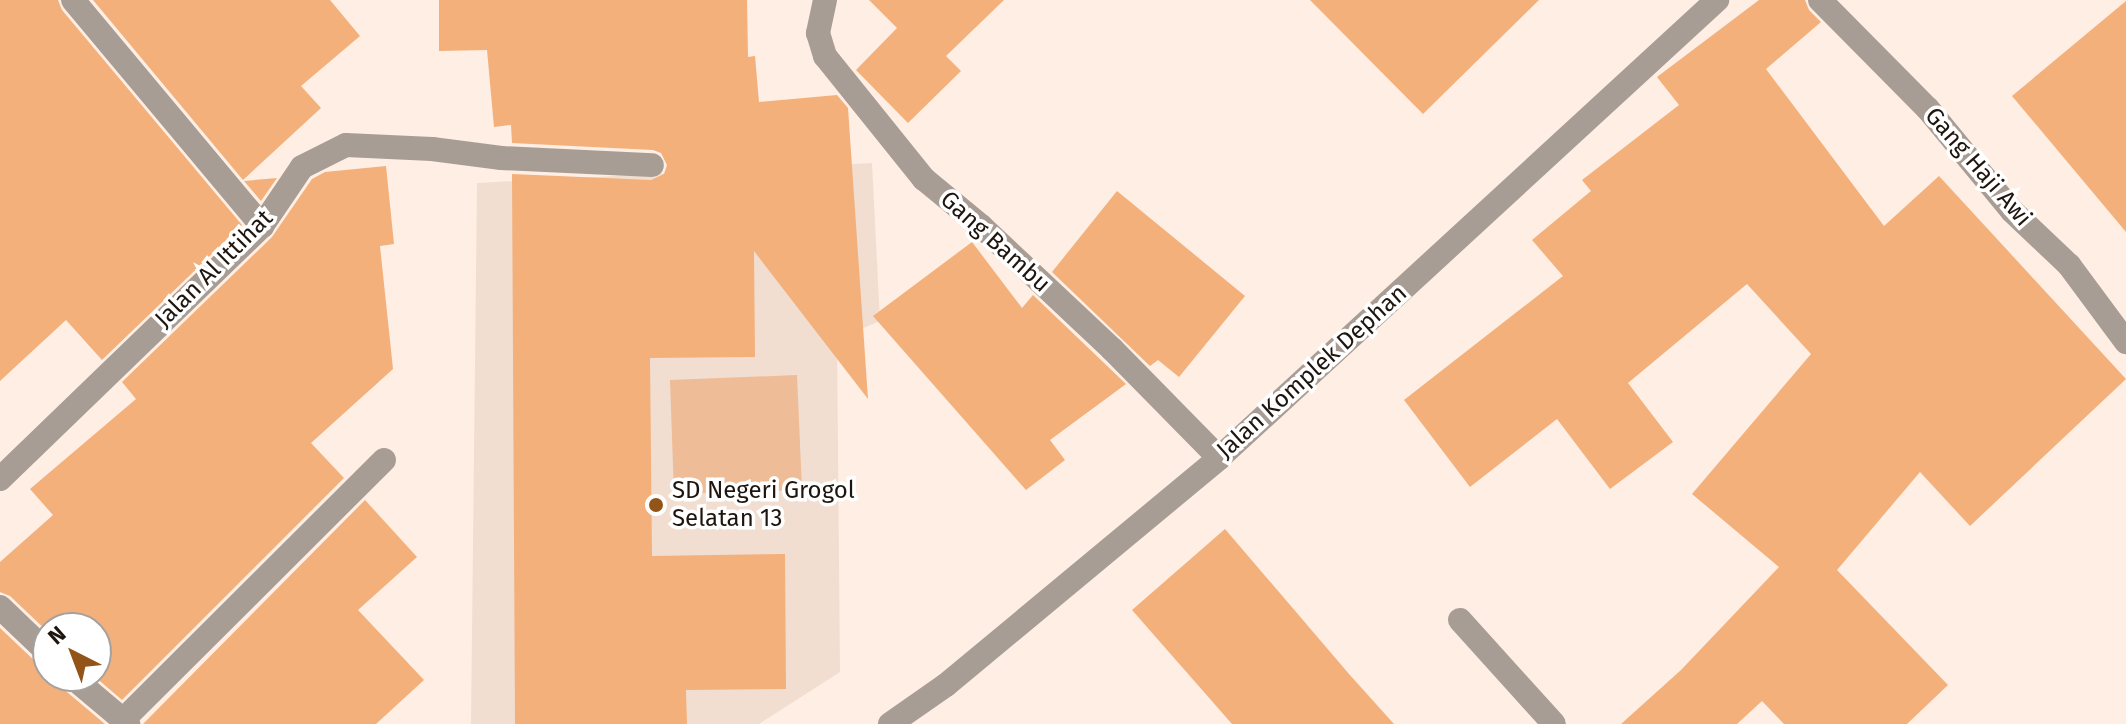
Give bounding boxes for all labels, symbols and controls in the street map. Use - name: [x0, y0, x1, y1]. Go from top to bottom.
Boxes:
- street label: Gang Haji Awi: [1919, 102, 2037, 232]
- street label: Gang Bambu: [934, 185, 1056, 299]
- street label: Jalan Al Ittihat: [149, 204, 279, 334]
- street label: Jalan Komplek Dephan: [1211, 279, 1413, 465]
- place label: SD Negeri Grogol Selatan 13: [672, 477, 855, 533]
- marker: SD Negeri Grogol Selatan 13: [647, 496, 665, 514]
- north arrow: [32, 612, 112, 692]
- text: N: [42, 620, 71, 650]

